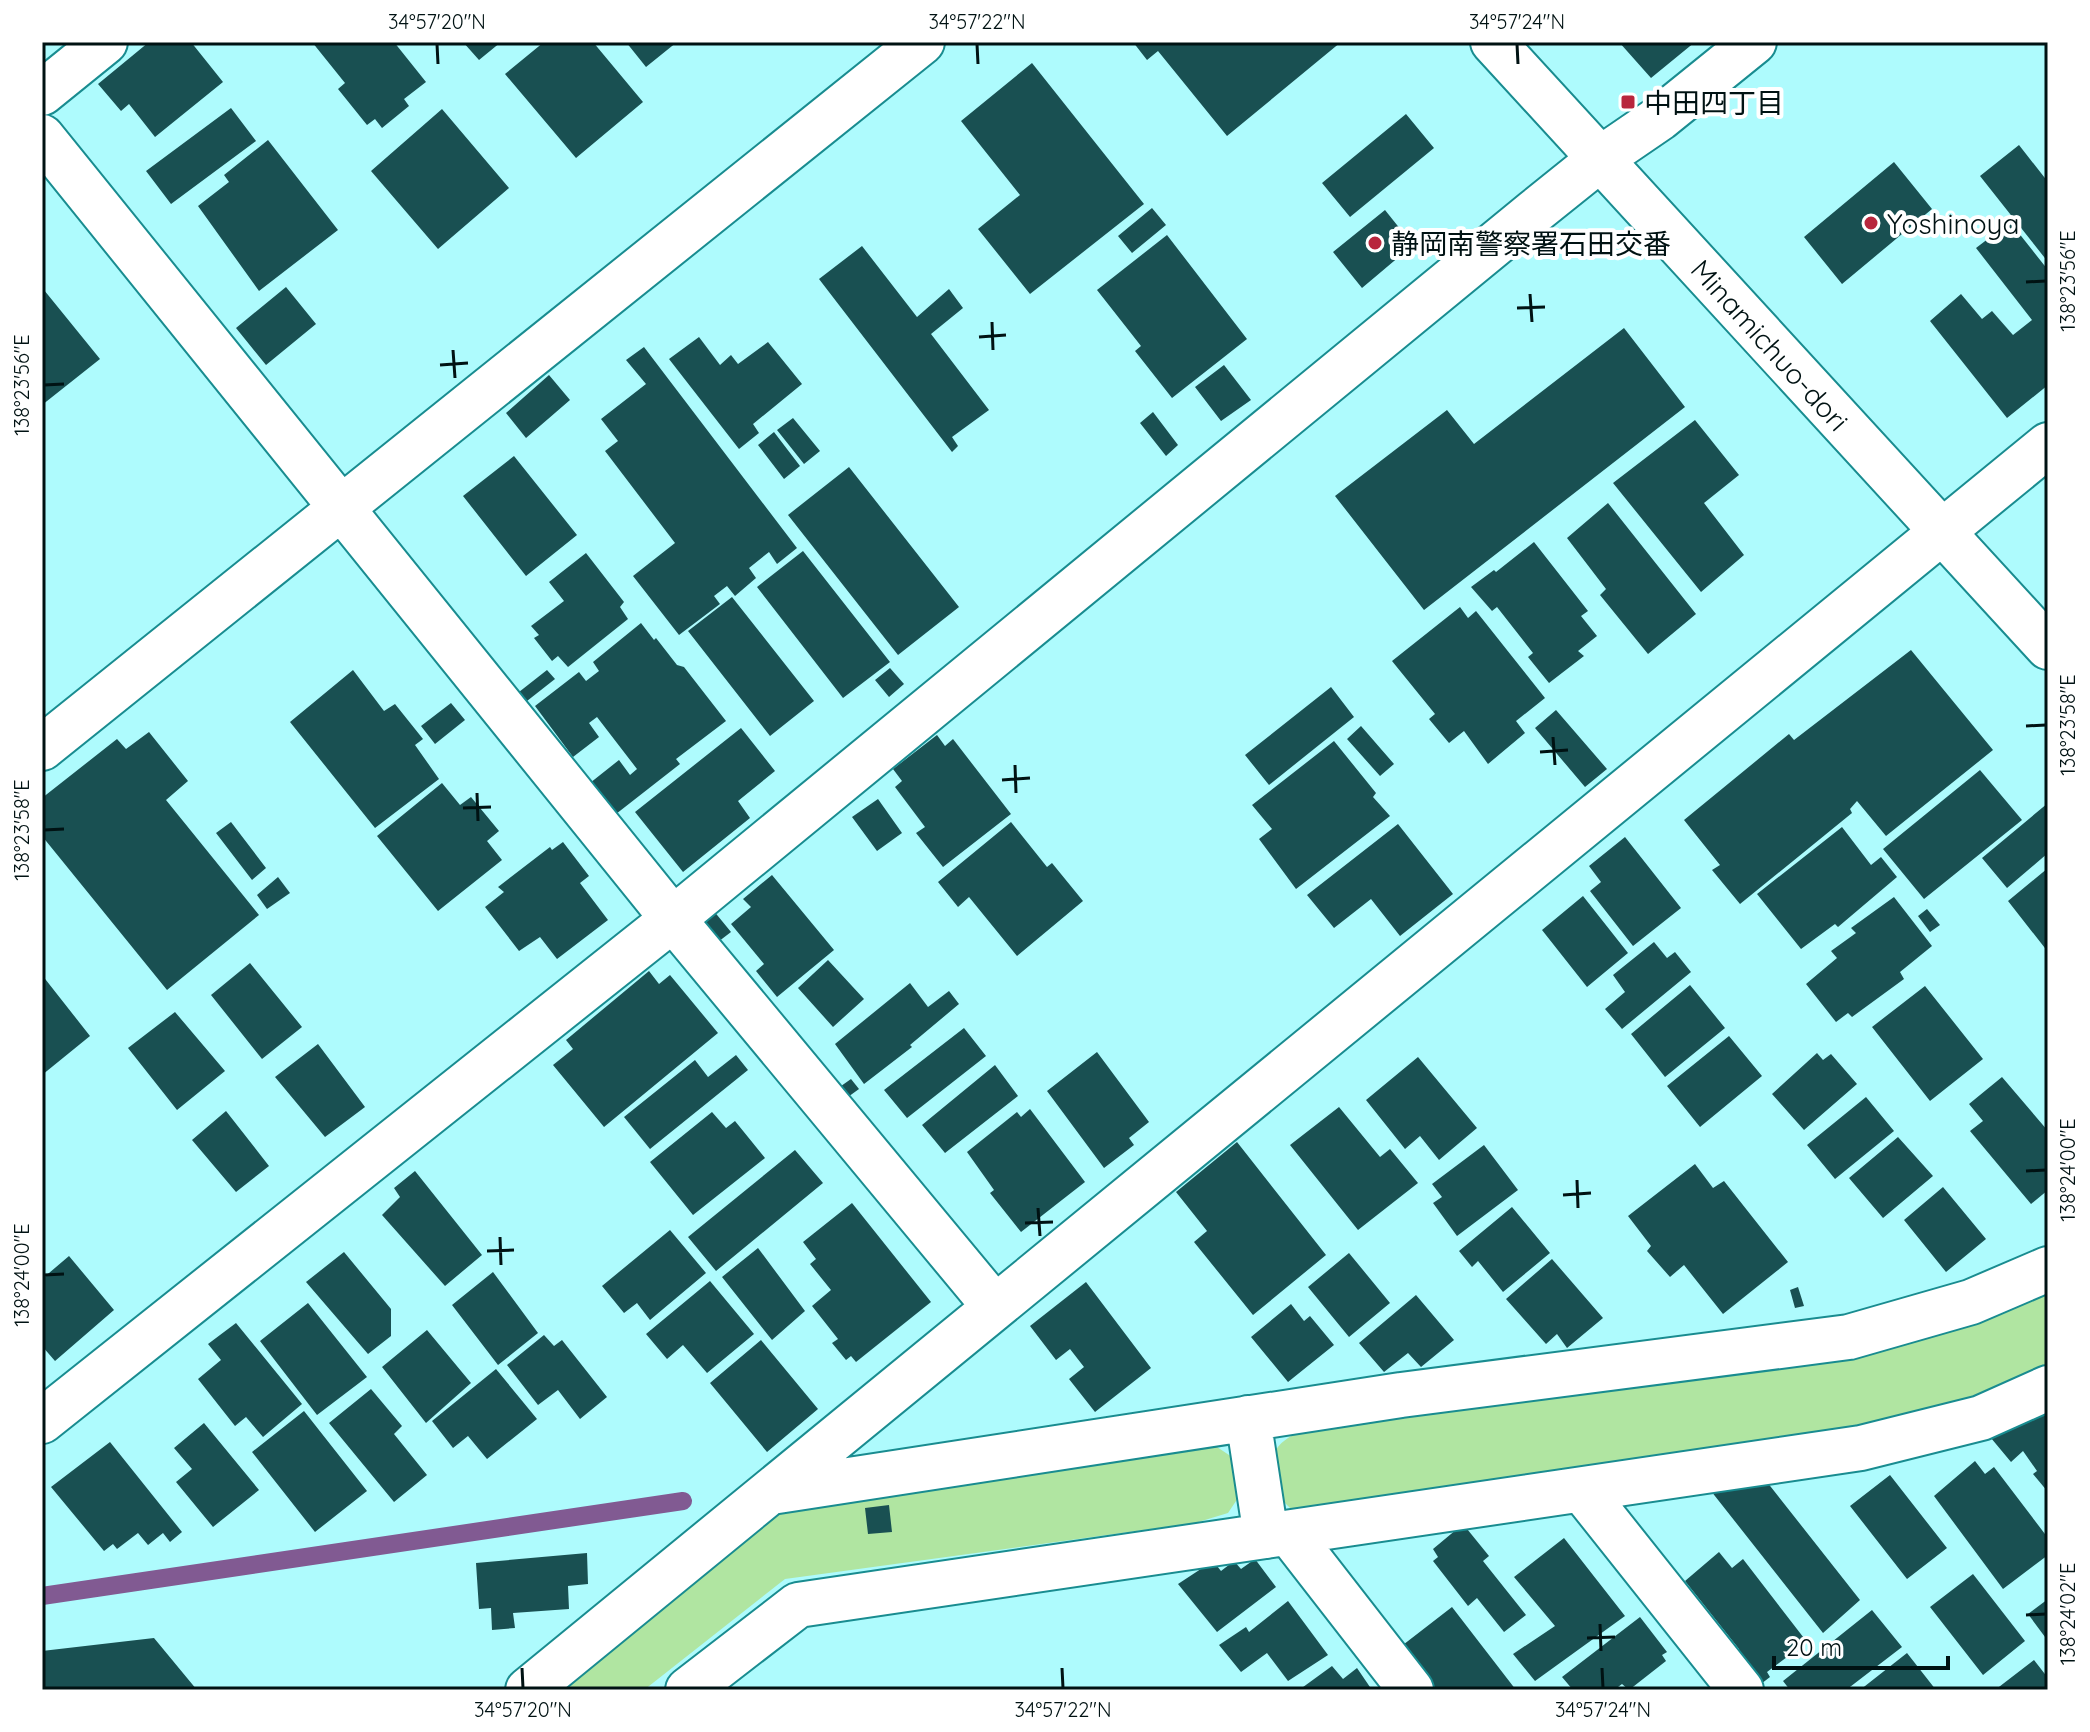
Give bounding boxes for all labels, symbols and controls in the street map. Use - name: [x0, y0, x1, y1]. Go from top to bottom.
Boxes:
- text: 34°57'20"N: [388, 9, 486, 34]
- text: 34°57'22"N: [928, 9, 1026, 34]
- text: 34°57'24"N: [1469, 9, 1565, 34]
- place label: 中田四丁目: [1644, 85, 1784, 120]
- marker: 中田四丁目: [1619, 93, 1637, 111]
- place label: Yoshinoya: [1887, 206, 2019, 241]
- marker: Yoshinoya: [1862, 214, 1880, 232]
- place label: 静岡南警察署石田交番: [1391, 226, 1671, 261]
- text: 138°23'56"E: [2055, 230, 2080, 332]
- marker: 静岡南警察署石田交番: [1366, 234, 1384, 252]
- street label: Minamichuo-dori: [1684, 252, 1856, 438]
- text: 138°23'56"E: [9, 334, 34, 436]
- text: 138°23'58"E: [2055, 674, 2080, 776]
- text: 138°23'58"E: [9, 779, 34, 881]
- text: 138°24'00"E: [2055, 1118, 2080, 1222]
- text: 138°24'00"E: [9, 1223, 34, 1327]
- text: 138°24'02"E: [2055, 1563, 2080, 1665]
- scale bar: [1774, 1620, 1948, 1670]
- text: 20 m: [1786, 1632, 1842, 1662]
- text: 34°57'20"N: [474, 1697, 572, 1722]
- text: 34°57'22"N: [1014, 1697, 1112, 1722]
- text: 34°57'24"N: [1555, 1697, 1651, 1722]

